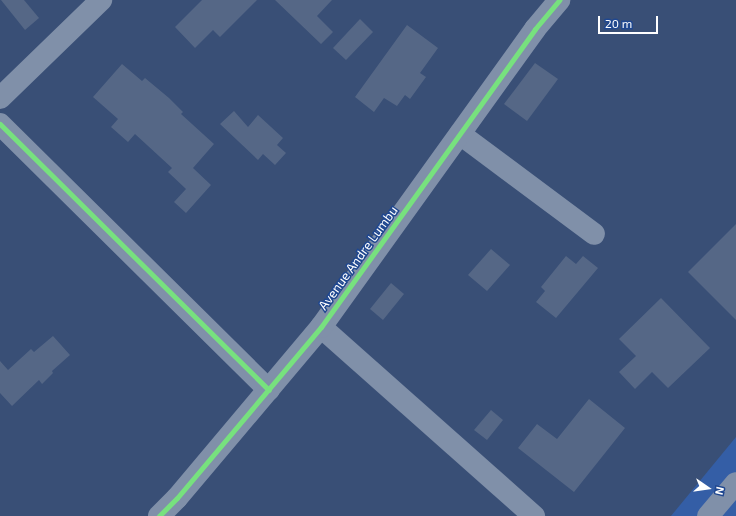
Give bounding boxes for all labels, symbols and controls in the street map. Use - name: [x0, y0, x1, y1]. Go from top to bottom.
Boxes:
- scale bar: [600, 8, 660, 34]
- text: 20 m: [605, 16, 632, 30]
- street label: Avenue Andre Lumbu: [315, 203, 401, 313]
- north arrow: [688, 468, 728, 508]
- text: N: [713, 485, 727, 496]

